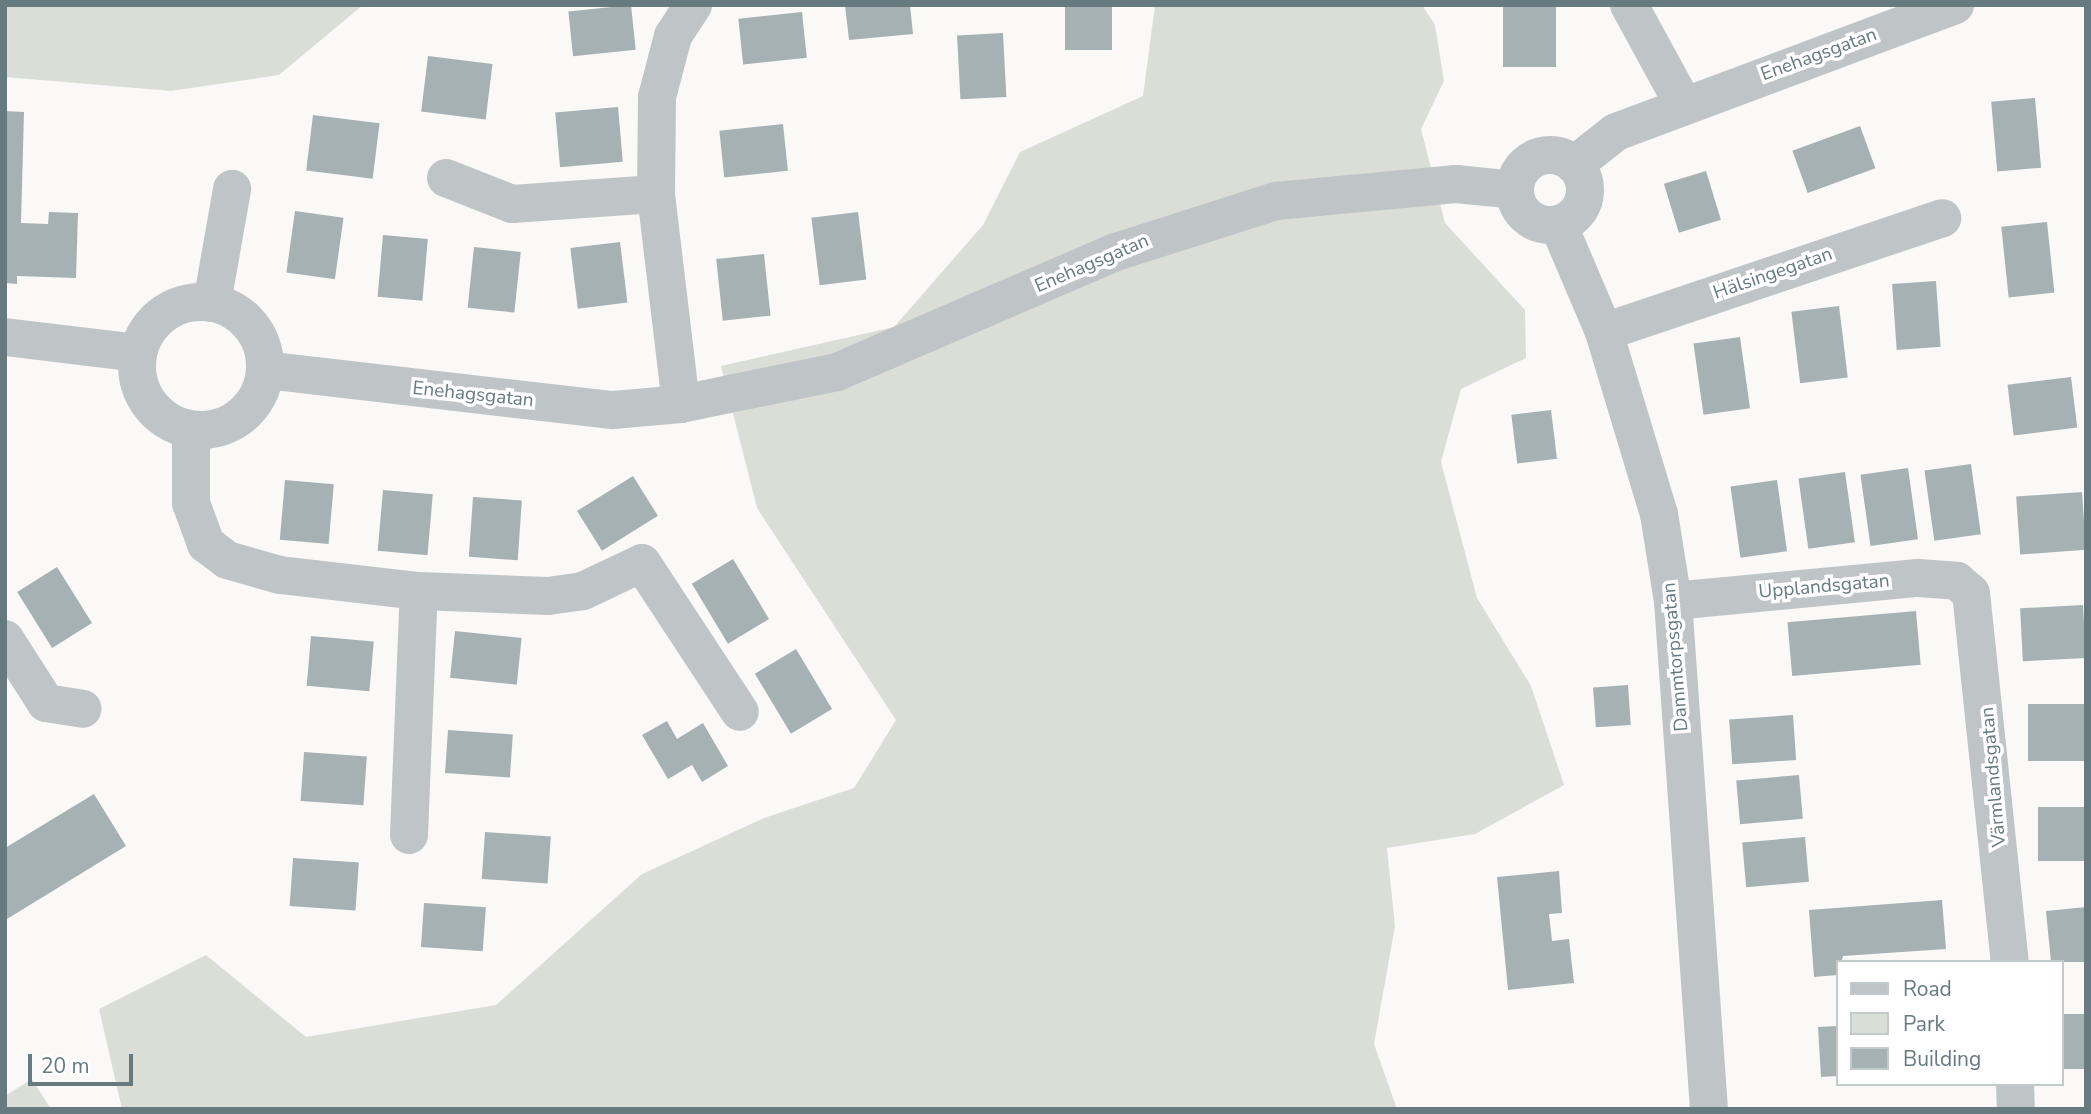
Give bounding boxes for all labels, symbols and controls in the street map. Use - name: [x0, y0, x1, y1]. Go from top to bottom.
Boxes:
- street label: Enehagsgatan: [1758, 23, 1880, 87]
- street label: Enehagsgatan: [1031, 230, 1153, 298]
- street label: Hälsingegatan: [1710, 243, 1836, 305]
- street label: Enehagsgatan: [411, 377, 535, 413]
- street label: Upplandsgatan: [1758, 570, 1890, 604]
- street label: Dammtorpsgatan: [1658, 582, 1694, 732]
- street label: Värmlandsgatan: [1977, 706, 2011, 848]
- legend: [1836, 960, 2063, 1086]
- text: Road: [1903, 975, 1952, 1003]
- text: Park: [1903, 1010, 1945, 1038]
- scale bar: [32, 1040, 136, 1084]
- text: Building: [1903, 1045, 1981, 1073]
- text: 20 m: [41, 1052, 90, 1080]

